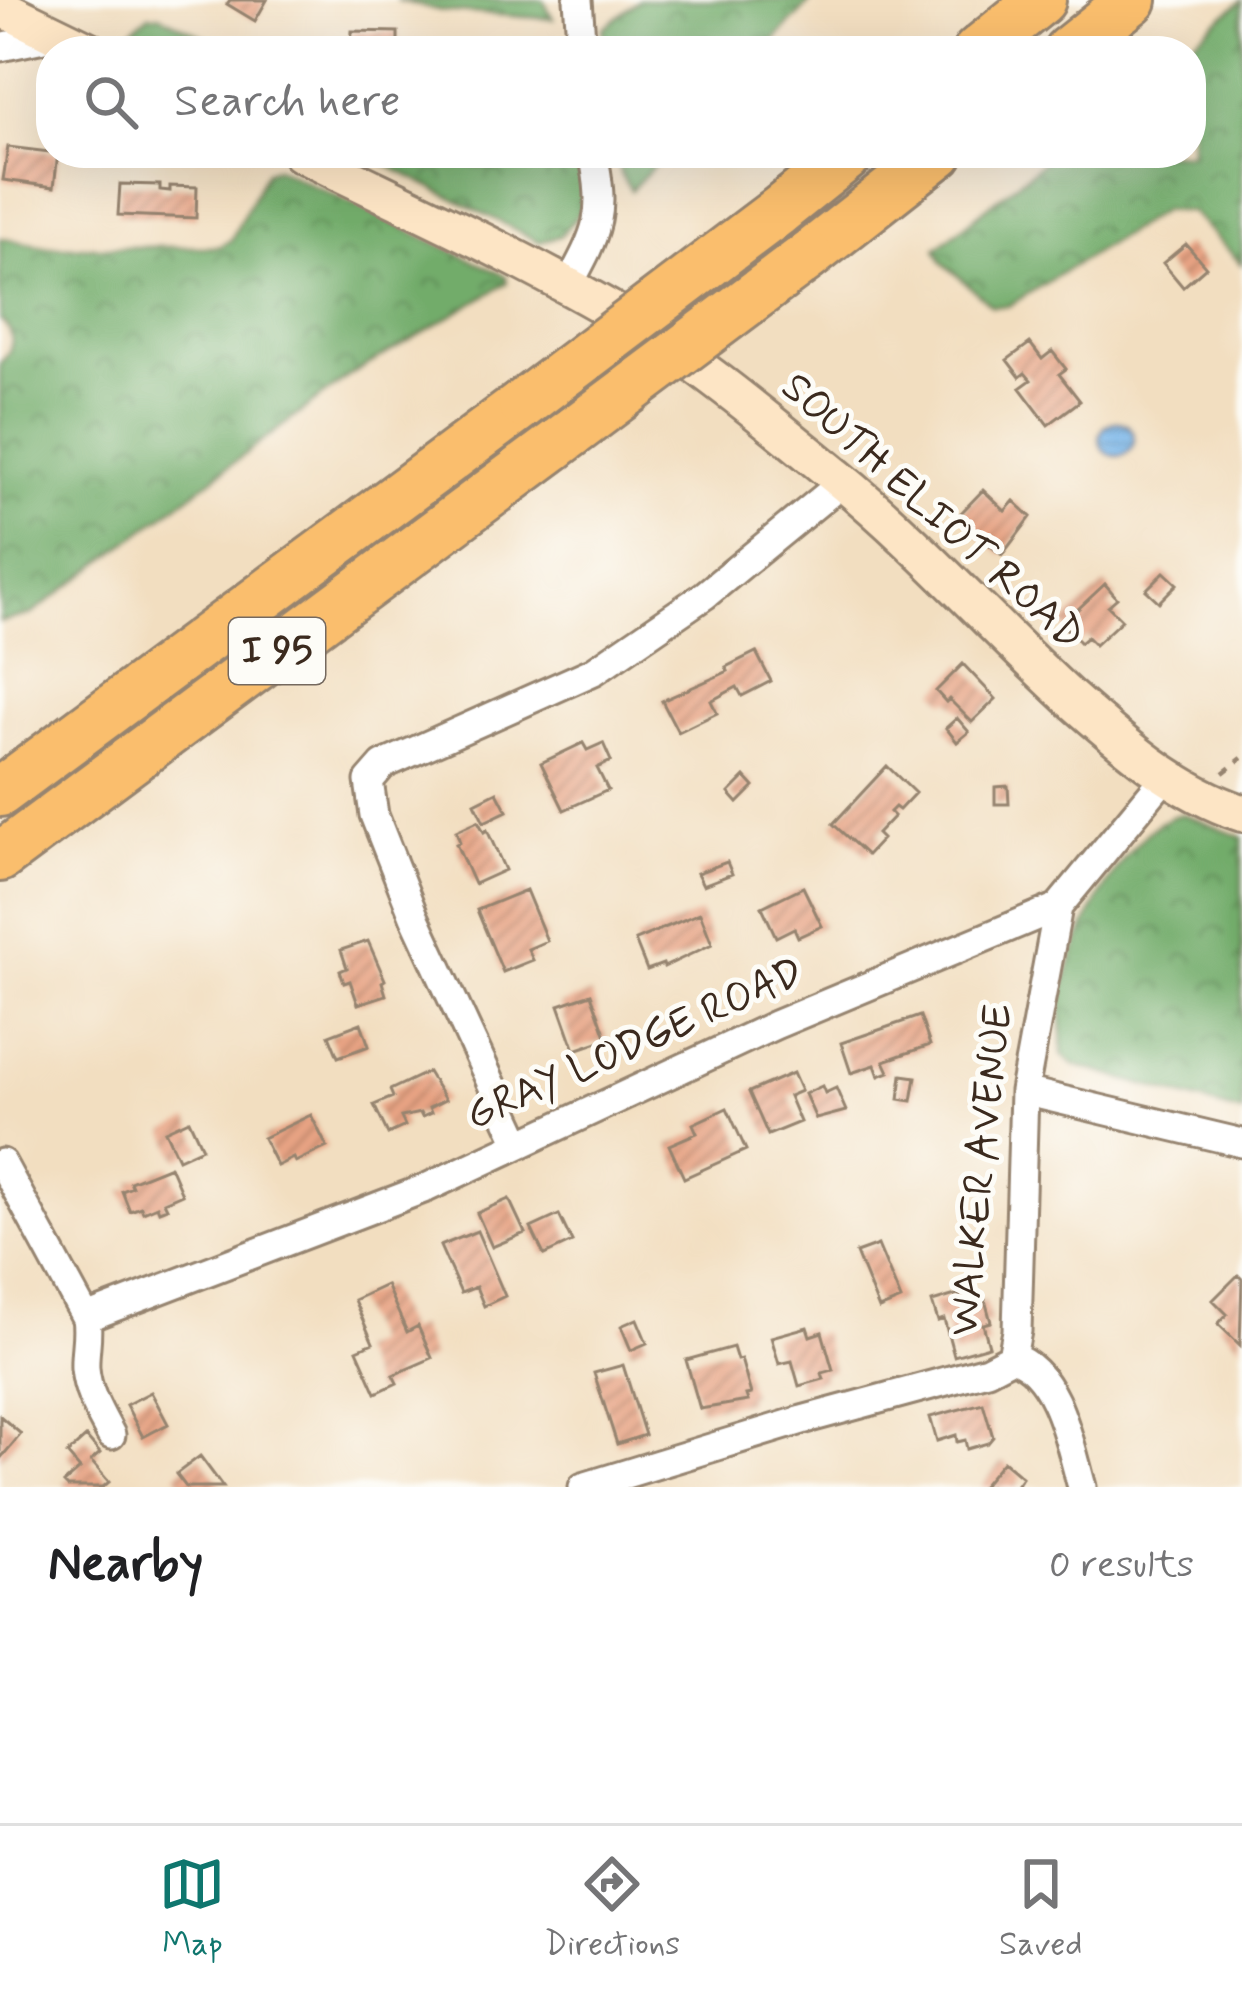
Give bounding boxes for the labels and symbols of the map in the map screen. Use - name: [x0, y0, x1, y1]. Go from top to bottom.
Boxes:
- street label: SOUTH ELIOT ROAD: [769, 361, 1095, 663]
- road number: I 95: [229, 618, 325, 684]
- street label: GRAY LODGE ROAD: [458, 946, 812, 1144]
- street label: WALKER AVENUE: [937, 1001, 1027, 1339]

